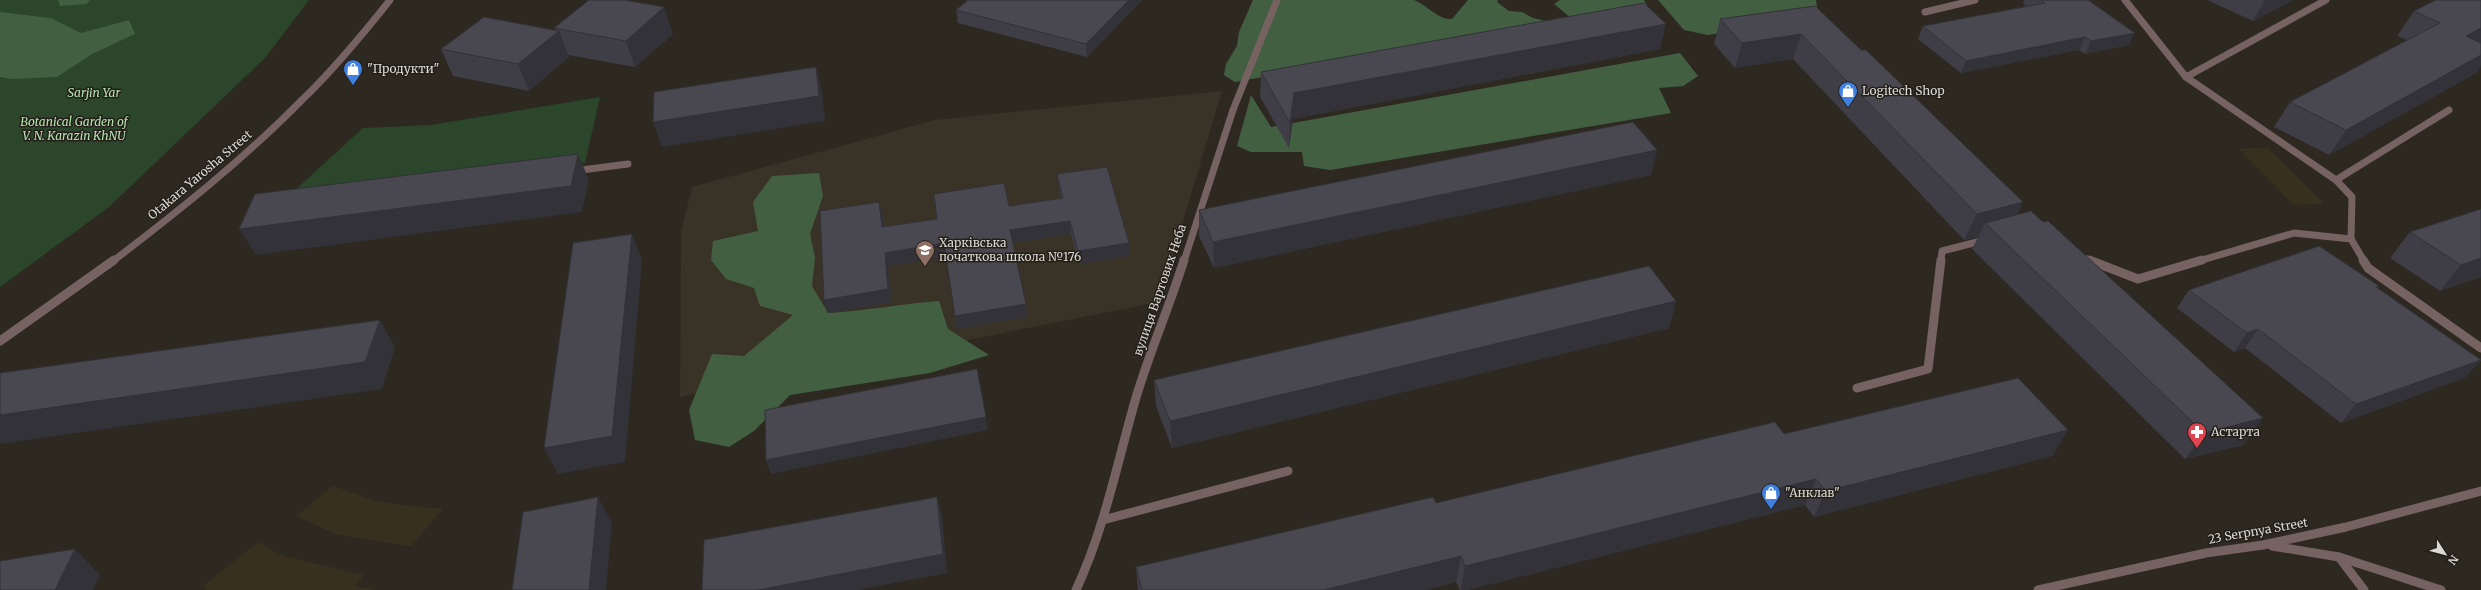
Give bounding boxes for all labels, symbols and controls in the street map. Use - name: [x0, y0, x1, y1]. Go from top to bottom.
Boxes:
- shop icon: "Продукти": [342, 58, 364, 86]
- place label: "Продукти": [367, 61, 440, 76]
- shop icon: Logitech Shop: [1837, 80, 1859, 108]
- place label: Logitech Shop: [1862, 83, 1945, 98]
- park label: Sarjin Yar: [68, 85, 122, 100]
- park label: Botanical Garden of V. N. Karazin KhNU: [20, 114, 130, 143]
- street label: Otakara Yarosha Street: [145, 126, 255, 223]
- street label: вулиця Вартових Неба: [1130, 221, 1189, 358]
- place label: Харківська початкова школа №176: [939, 235, 1081, 264]
- school or university icon: Харківська початкова школа №176: [914, 239, 936, 267]
- pharmacy icon: Астарта: [2186, 421, 2208, 449]
- place label: Астарта: [2210, 424, 2260, 439]
- shop icon: "Анклав": [1760, 482, 1782, 510]
- place label: "Анклав": [1785, 485, 1840, 500]
- street label: 23 Serpnya Street: [2207, 514, 2309, 547]
- north arrow: [2425, 534, 2465, 574]
- text: N: [2445, 552, 2461, 568]

